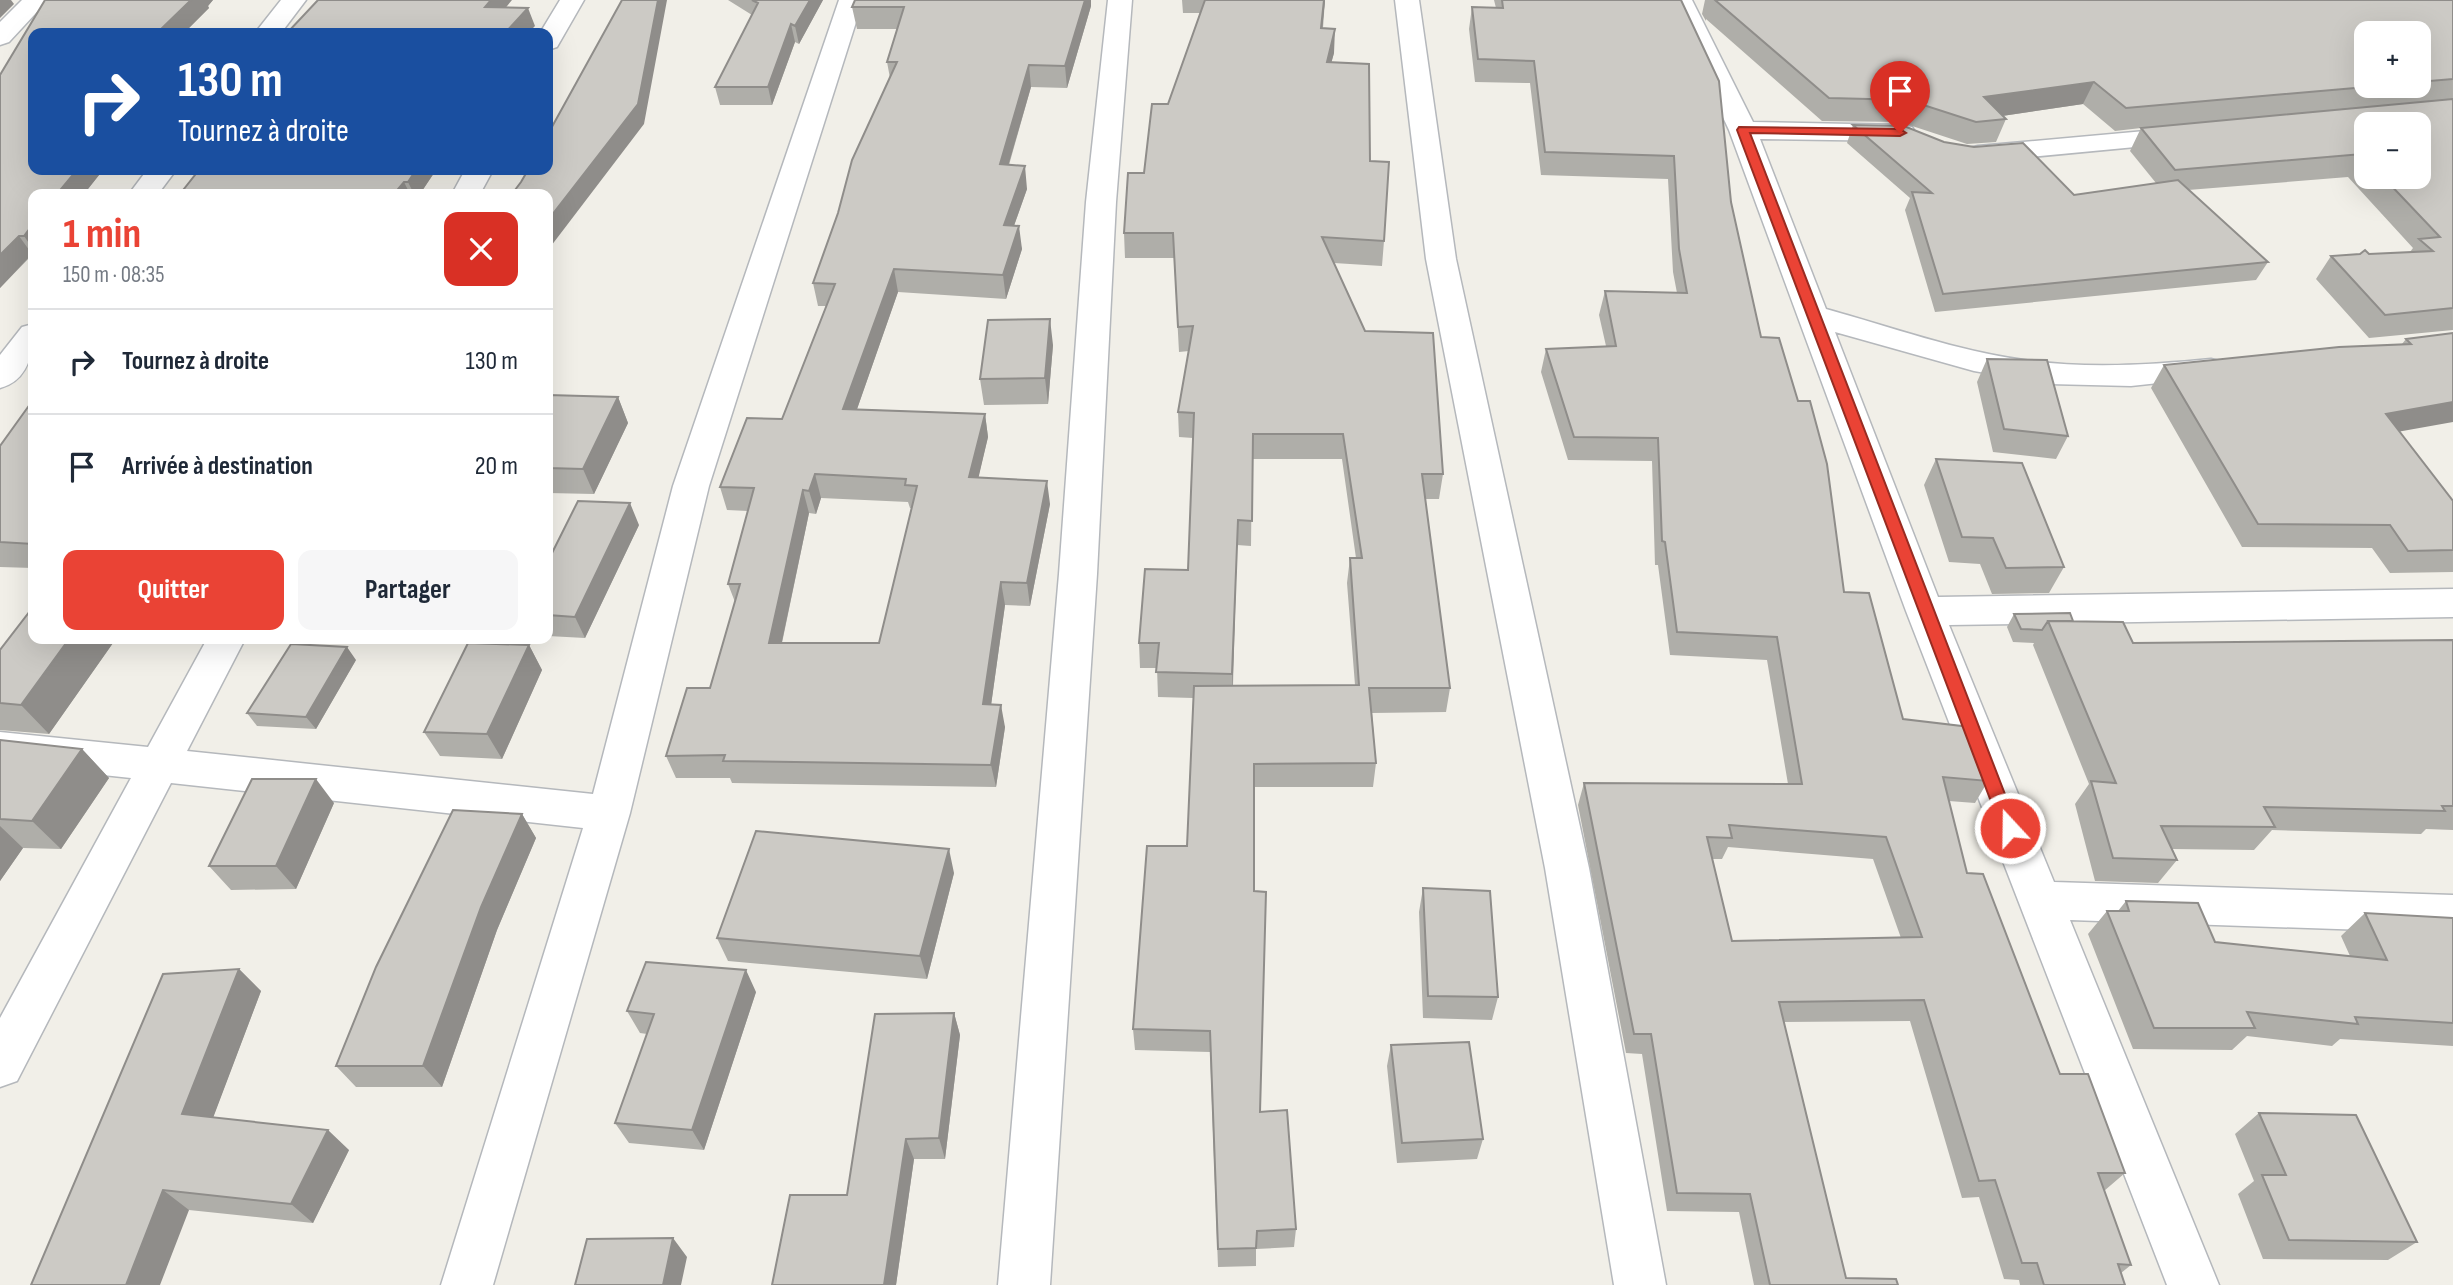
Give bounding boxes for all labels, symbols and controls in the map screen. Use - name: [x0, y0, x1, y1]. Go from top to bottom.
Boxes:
- map controls: [2354, 21, 2431, 189]
- button: +: [2354, 21, 2431, 98]
- text: 130 m: [178, 52, 283, 111]
- icon: right: [63, 56, 154, 147]
- pin: [1870, 61, 1930, 133]
- icon: arrive: [1881, 72, 1919, 110]
- text: Tournez à droite: [178, 112, 349, 151]
- button: −: [2354, 112, 2431, 189]
- text: 1 min: [63, 209, 141, 260]
- button: close: [444, 212, 518, 286]
- text: 150 m · 08:35: [63, 261, 164, 289]
- icon: right: [63, 343, 101, 381]
- text: Tournez à droite: [122, 346, 269, 377]
- text: 130 m: [466, 346, 518, 377]
- icon: arrive: [63, 448, 101, 486]
- text: Arrivée à destination: [122, 451, 313, 482]
- text: 20 m: [475, 451, 518, 482]
- button: Quitter: [63, 550, 284, 630]
- button: Partager: [298, 550, 518, 630]
- position arrow: [1973, 791, 2047, 865]

